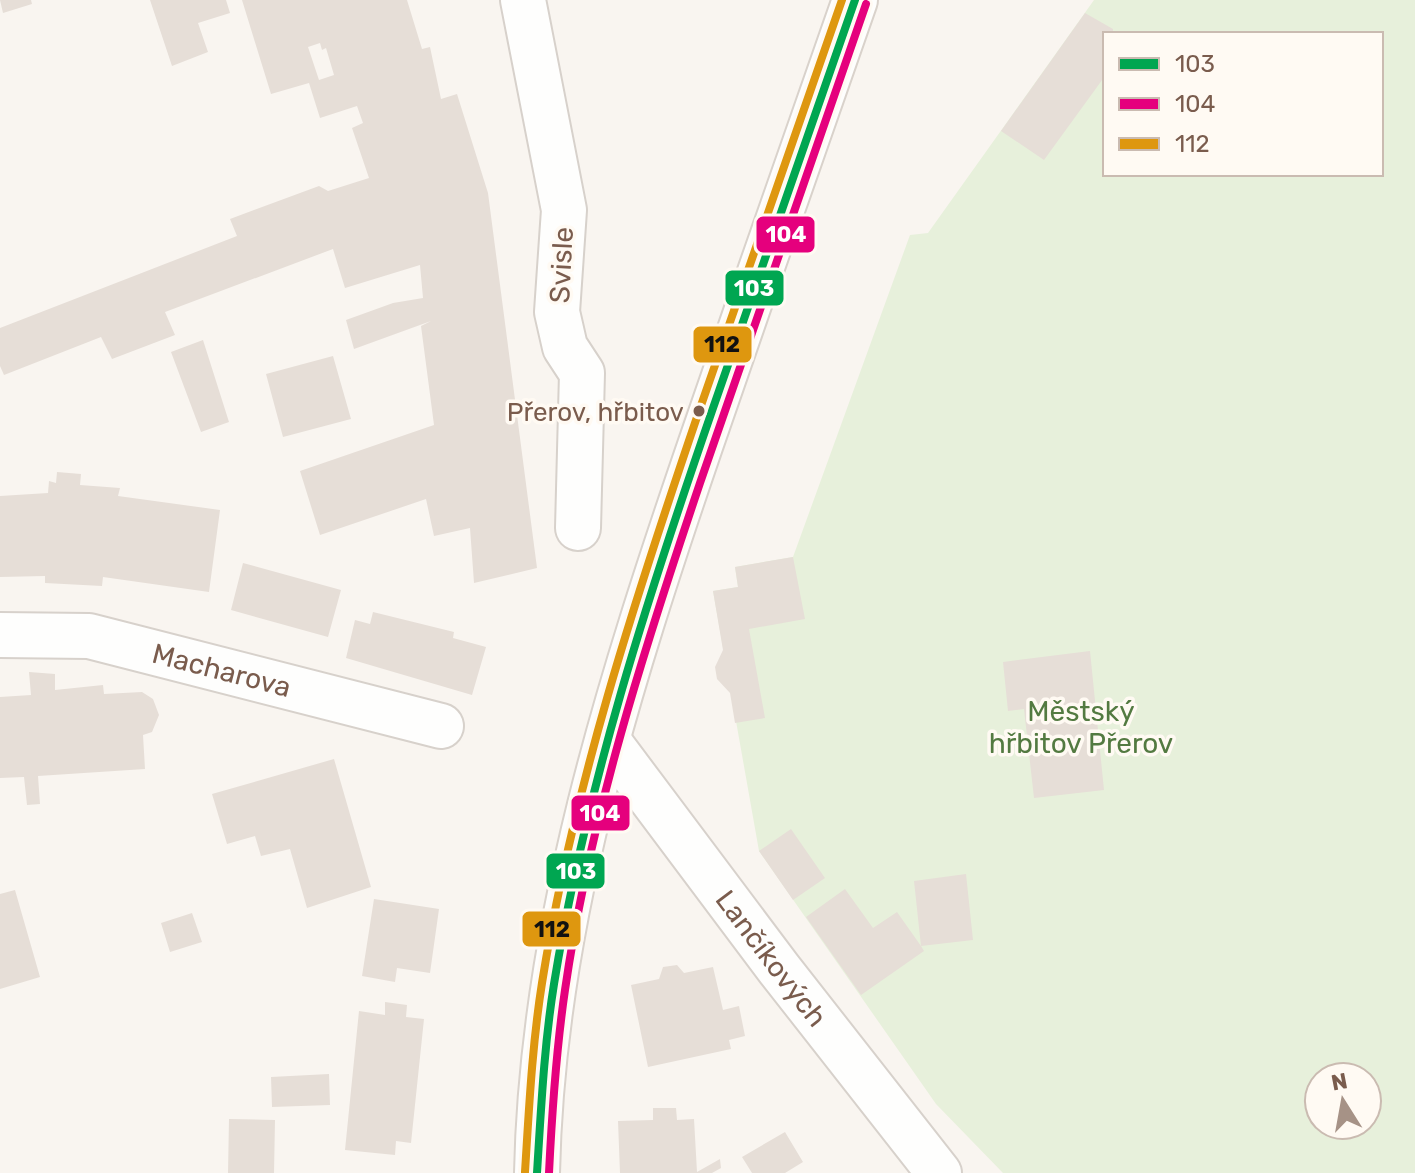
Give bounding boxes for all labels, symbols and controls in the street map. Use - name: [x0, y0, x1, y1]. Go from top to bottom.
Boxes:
- legend: [1103, 32, 1383, 176]
- text: 103: [1175, 50, 1215, 78]
- text: 104: [1175, 90, 1216, 118]
- text: 112: [1175, 130, 1210, 158]
- line badge: 104: [755, 215, 816, 254]
- text: 104: [766, 221, 806, 248]
- street label: Svisle: [543, 226, 580, 304]
- line badge: 103: [724, 269, 785, 307]
- text: 103: [734, 275, 774, 302]
- line badge: 112: [692, 325, 753, 364]
- text: 112: [704, 331, 740, 358]
- place label: Přerov, hřbitov: [507, 397, 684, 428]
- marker: Přerov, hřbitov: [691, 403, 707, 419]
- street label: Macharova: [149, 637, 295, 704]
- park label: Městský hřbitov Přerov: [989, 695, 1173, 760]
- line badge: 104: [570, 794, 631, 832]
- text: 104: [580, 800, 620, 827]
- line badge: 103: [545, 852, 606, 890]
- text: 103: [556, 858, 596, 885]
- street label: Lančíkových: [709, 884, 834, 1033]
- line badge: 112: [521, 910, 582, 948]
- text: 112: [534, 916, 570, 943]
- north arrow: [1303, 1061, 1383, 1141]
- text: N: [1329, 1067, 1350, 1097]

